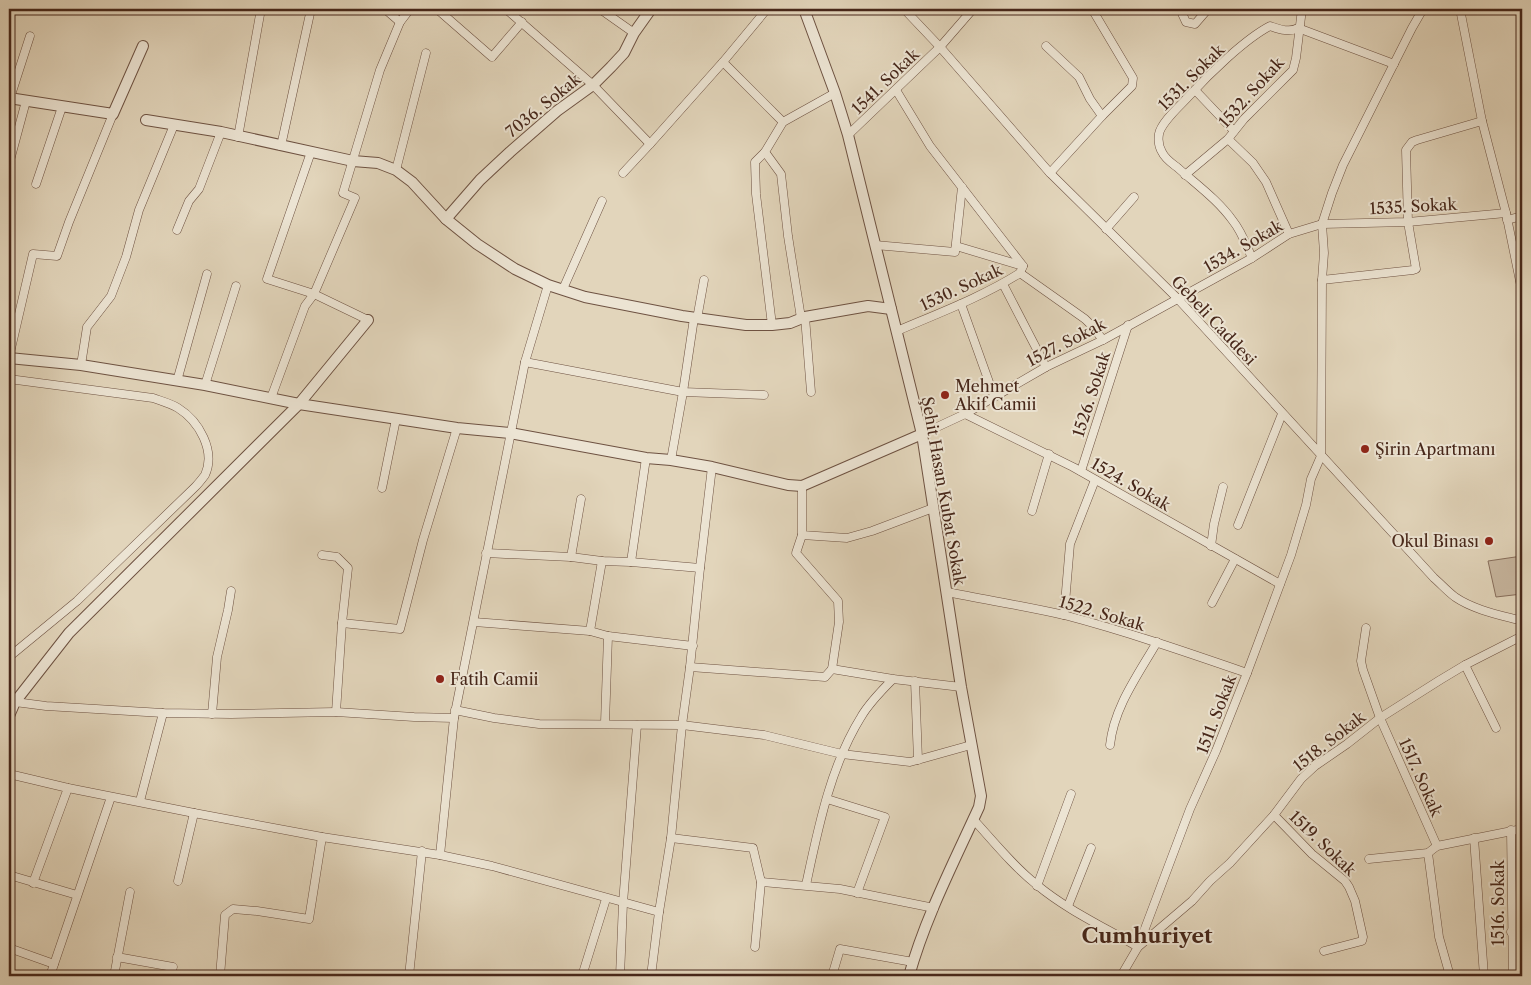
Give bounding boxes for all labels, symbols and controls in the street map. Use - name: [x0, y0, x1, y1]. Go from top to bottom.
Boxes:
- street label: 1531. Sokak: [1154, 39, 1229, 114]
- street label: 1541. Sokak: [847, 43, 923, 118]
- street label: 1532. Sokak: [1214, 52, 1288, 131]
- street label: 7036. Sokak: [501, 68, 585, 141]
- street label: 1535. Sokak: [1369, 194, 1458, 218]
- street label: 1534. Sokak: [1200, 215, 1287, 277]
- street label: 1530. Sokak: [917, 259, 1006, 315]
- street label: Gebeli Caddesi: [1167, 271, 1261, 369]
- street label: 1527. Sokak: [1023, 313, 1110, 370]
- street label: 1526. Sokak: [1068, 348, 1114, 439]
- place label: Mehmet Akif Camii: [954, 376, 1036, 414]
- marker: Mehmet Akif Camii: [939, 389, 951, 401]
- street label: Şehit Hasan Kubat Sokak: [918, 395, 971, 588]
- place label: Şirin Apartmanı: [1375, 439, 1496, 459]
- marker: Şirin Apartmanı: [1359, 443, 1371, 455]
- street label: 1524. Sokak: [1088, 453, 1175, 515]
- place label: Okul Binası: [1391, 531, 1479, 551]
- marker: Okul Binası: [1483, 535, 1495, 547]
- street label: 1522. Sokak: [1057, 591, 1148, 635]
- place label: Fatih Camii: [450, 669, 539, 689]
- street label: 1511. Sokak: [1192, 671, 1241, 756]
- marker: Fatih Camii: [434, 673, 446, 685]
- street label: 1518. Sokak: [1289, 706, 1370, 775]
- street label: 1517. Sokak: [1395, 735, 1447, 820]
- street label: 1519. Sokak: [1285, 806, 1361, 880]
- street label: 1516. Sokak: [1488, 859, 1508, 946]
- district label: Cumhuriyet: [1081, 923, 1213, 948]

